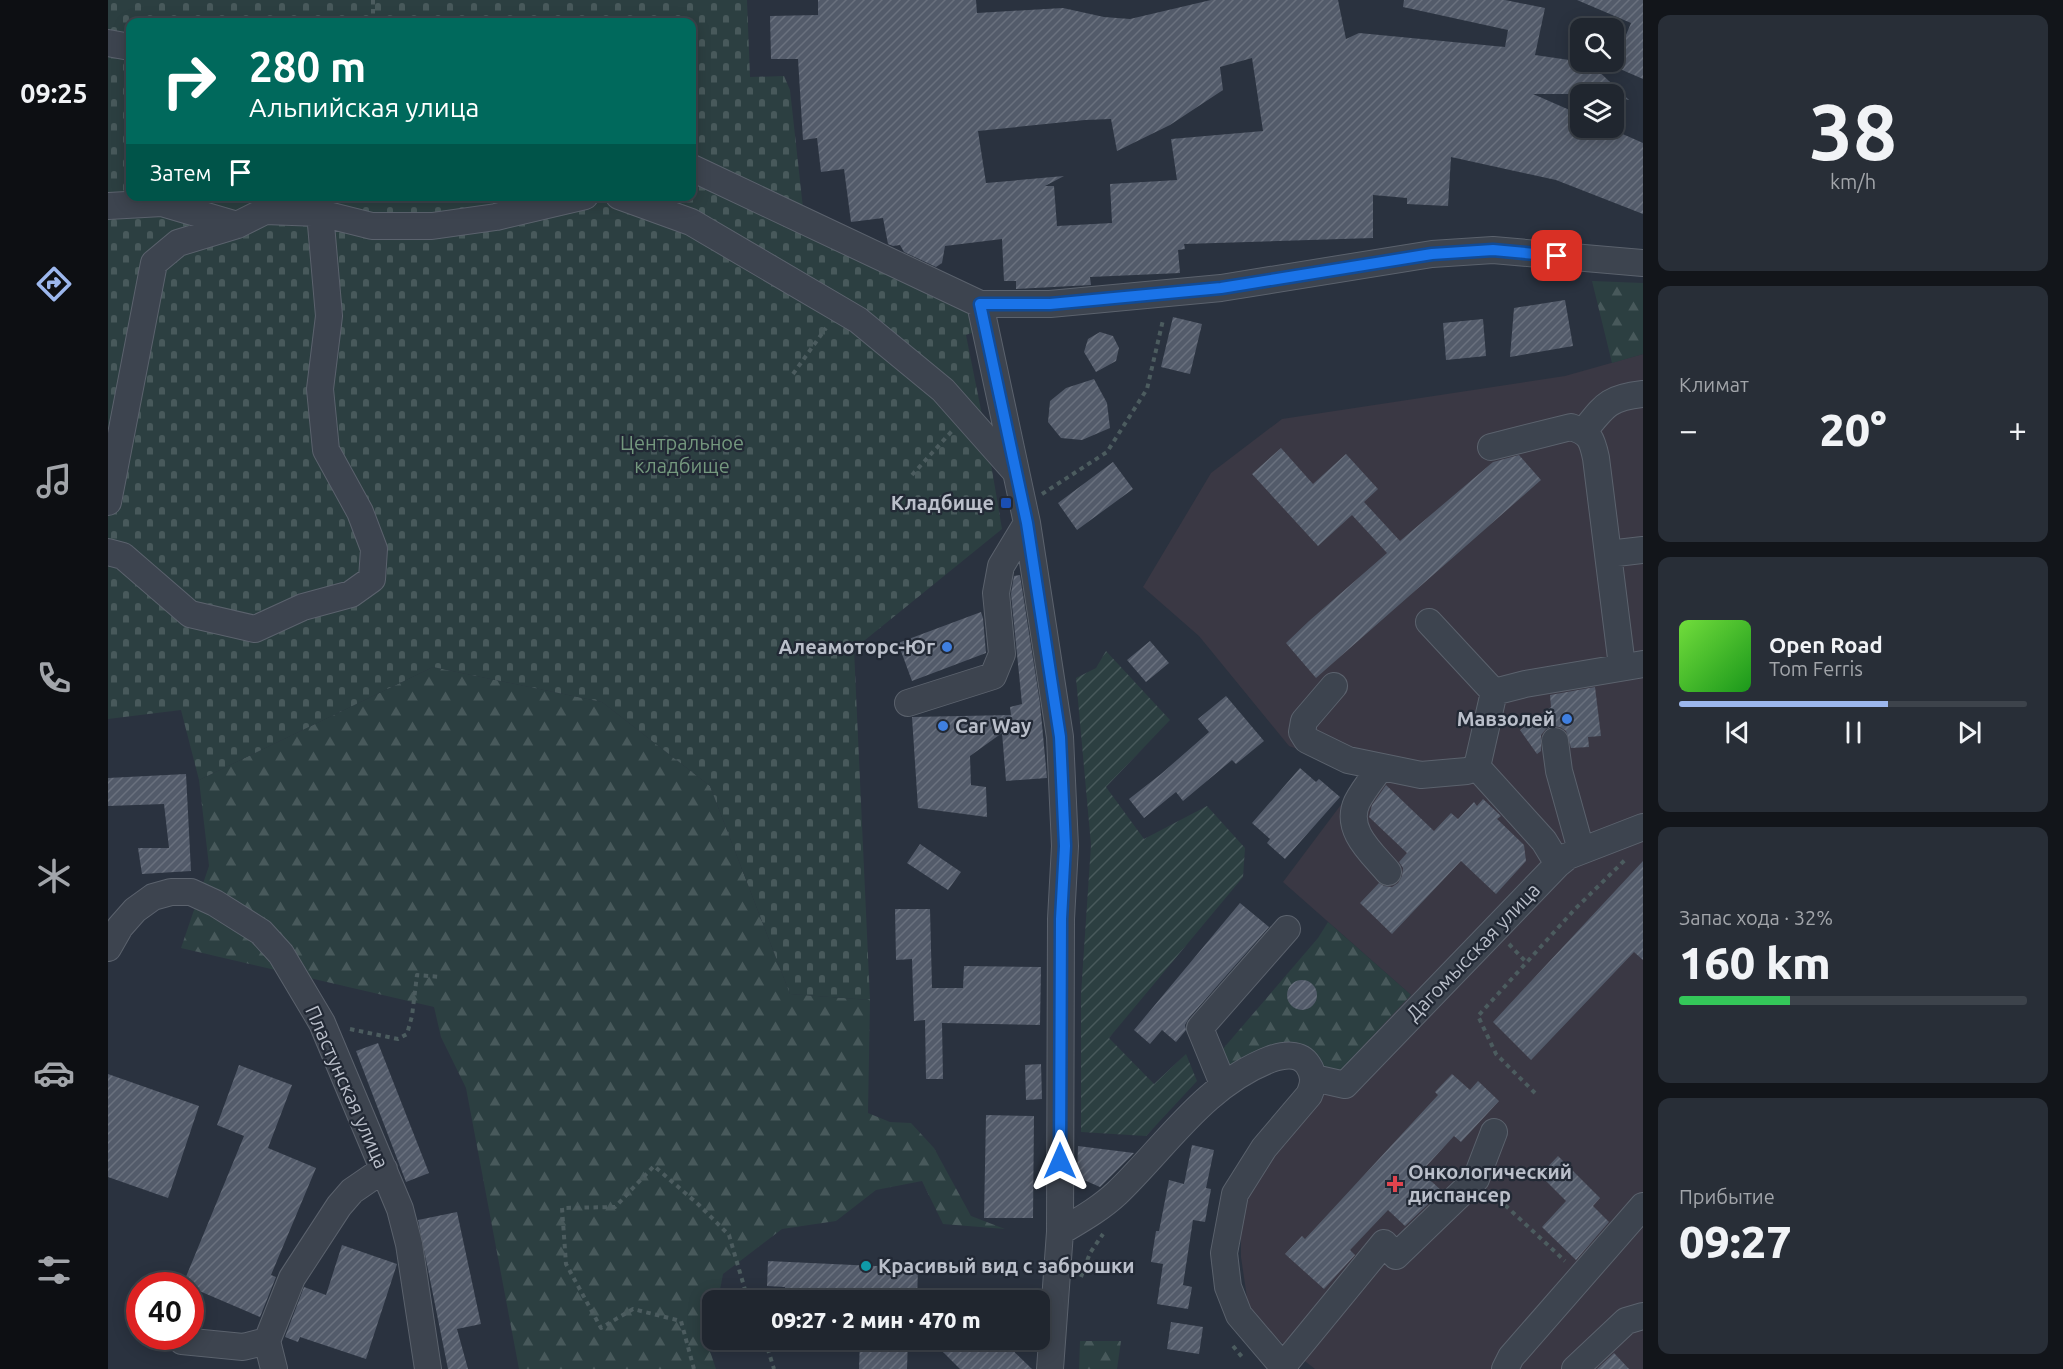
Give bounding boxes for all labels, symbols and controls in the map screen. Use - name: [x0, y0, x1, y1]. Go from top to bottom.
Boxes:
- map controls: [1570, 18, 1624, 138]
- button: search: [1570, 18, 1624, 72]
- icon: right: [150, 42, 228, 120]
- text: 280 m: [249, 43, 366, 90]
- text: 09:25: [20, 78, 88, 108]
- button: layers: [1570, 84, 1624, 138]
- text: 38: [1809, 87, 1897, 175]
- text: Альпийская улица: [249, 92, 479, 122]
- icon: arrive: [224, 156, 257, 189]
- text: Затем: [150, 160, 212, 185]
- text: km/h: [1830, 170, 1876, 193]
- pin: [1531, 230, 1582, 281]
- icon: arrive: [1540, 239, 1573, 272]
- icon: directions: [33, 263, 75, 305]
- text: Климат: [1679, 373, 1749, 396]
- text: 20°: [1819, 404, 1887, 455]
- text: −: [1679, 411, 1698, 448]
- text: +: [2008, 411, 2027, 448]
- park label: Центральное кладбище: [620, 431, 744, 477]
- icon: music: [33, 460, 75, 502]
- place label: Кладбище: [891, 491, 994, 514]
- marker: Кладбище: [999, 496, 1013, 510]
- text: Open Road: [1769, 632, 1883, 657]
- place label: Алеамоторс-Юг: [778, 635, 935, 658]
- marker: Алеамоторс-Юг: [940, 640, 954, 654]
- icon: phone: [33, 657, 75, 699]
- text: Tom Ferris: [1769, 657, 1863, 680]
- place label: Мавзолей: [1457, 707, 1555, 730]
- marker: Мавзолей: [1560, 712, 1574, 726]
- place label: Car Way: [955, 714, 1032, 737]
- icon: previous: [1721, 716, 1754, 749]
- icon: pause: [1837, 716, 1870, 749]
- icon: next: [1953, 716, 1986, 749]
- marker: Car Way: [936, 719, 950, 733]
- icon: climate: [33, 855, 75, 897]
- street label: Дагомысская улица: [1401, 878, 1544, 1025]
- text: Запас хода · 32%: [1679, 906, 1833, 929]
- text: 160 km: [1679, 937, 1831, 988]
- street label: Пластунская улица: [301, 1002, 394, 1172]
- icon: car: [33, 1052, 75, 1094]
- position arrow: [1028, 1129, 1092, 1193]
- place label: Онкологический диспансер: [1408, 1160, 1572, 1206]
- marker: Онкологический диспансер: [1386, 1175, 1404, 1193]
- text: Прибытие: [1679, 1185, 1775, 1208]
- text: 09:27: [1679, 1216, 1792, 1267]
- icon: filters: [33, 1249, 75, 1291]
- place label: Красивый вид с заброшки: [878, 1254, 1135, 1277]
- marker: Красивый вид с заброшки: [859, 1259, 873, 1273]
- speed limit sign: 40: [126, 1272, 204, 1350]
- text: 09:27 · 2 мин · 470 m: [771, 1307, 981, 1332]

